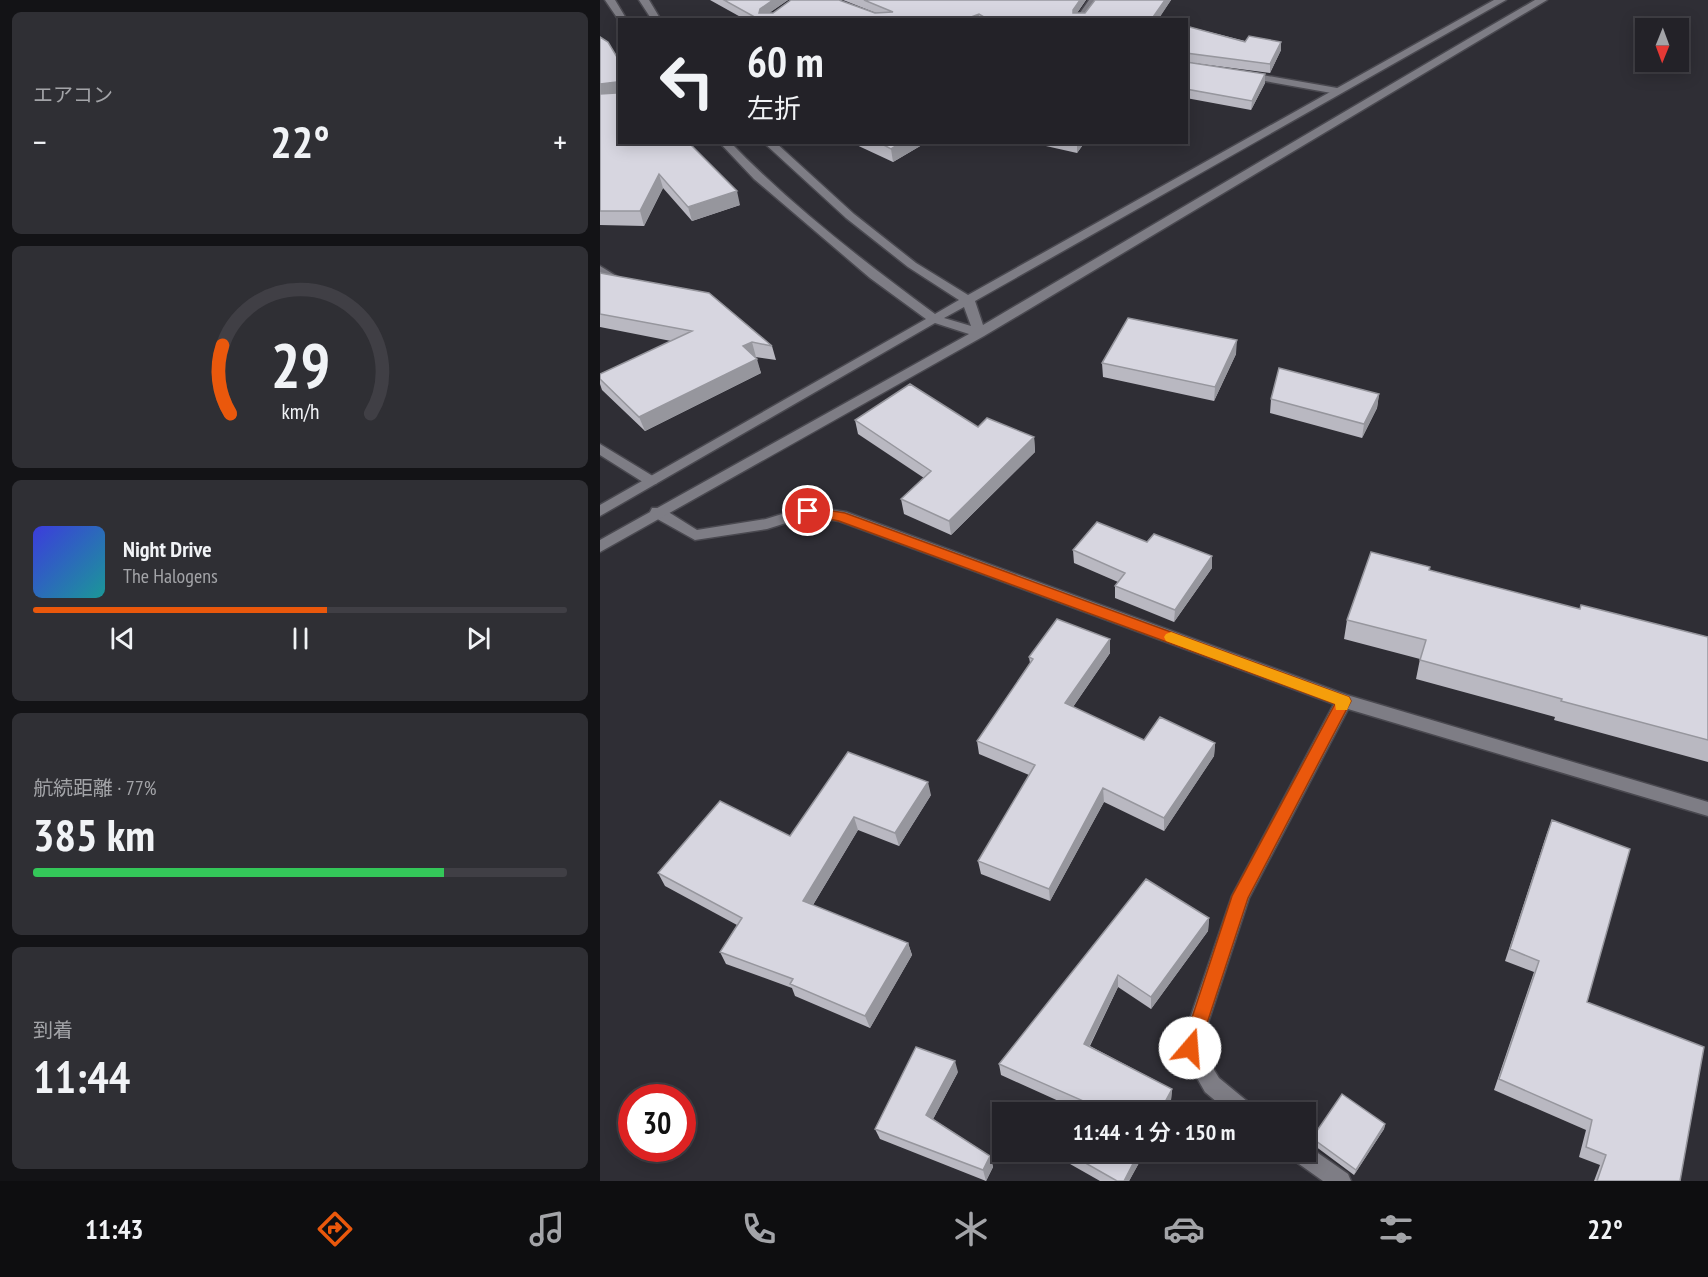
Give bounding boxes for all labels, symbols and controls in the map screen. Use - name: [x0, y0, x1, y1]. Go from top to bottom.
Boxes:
- north arrow: [1635, 18, 1689, 72]
- map controls: [1635, 18, 1689, 72]
- text: 60 m: [747, 34, 824, 89]
- icon: left: [648, 42, 726, 120]
- text: エアコン: [33, 82, 113, 108]
- text: 左折: [747, 91, 801, 125]
- text: 22°: [270, 112, 330, 170]
- text: −: [33, 120, 47, 163]
- text: +: [553, 120, 567, 163]
- text: 29: [270, 324, 330, 405]
- text: km/h: [281, 397, 319, 425]
- pin: [782, 485, 833, 536]
- icon: arrive: [791, 494, 824, 527]
- text: Night Drive: [123, 535, 212, 563]
- text: The Halogens: [123, 563, 218, 589]
- icon: previous: [106, 622, 139, 655]
- icon: pause: [284, 622, 317, 655]
- icon: next: [462, 622, 495, 655]
- text: 航続距離 · 77%: [33, 775, 156, 801]
- text: 385 km: [33, 805, 155, 863]
- position arrow: [1158, 1016, 1222, 1080]
- text: 到着: [33, 1017, 73, 1043]
- text: 11:44: [33, 1047, 130, 1105]
- speed limit sign: 30: [618, 1084, 696, 1162]
- text: 11:44 · 1 分 · 150 m: [1073, 1118, 1235, 1146]
- icon: directions: [314, 1208, 356, 1250]
- icon: music: [526, 1208, 568, 1250]
- icon: phone: [738, 1208, 780, 1250]
- icon: climate: [950, 1208, 992, 1250]
- icon: car: [1163, 1208, 1205, 1250]
- icon: filters: [1375, 1208, 1417, 1250]
- text: 11:43: [85, 1212, 144, 1246]
- text: 22°: [1587, 1212, 1623, 1246]

